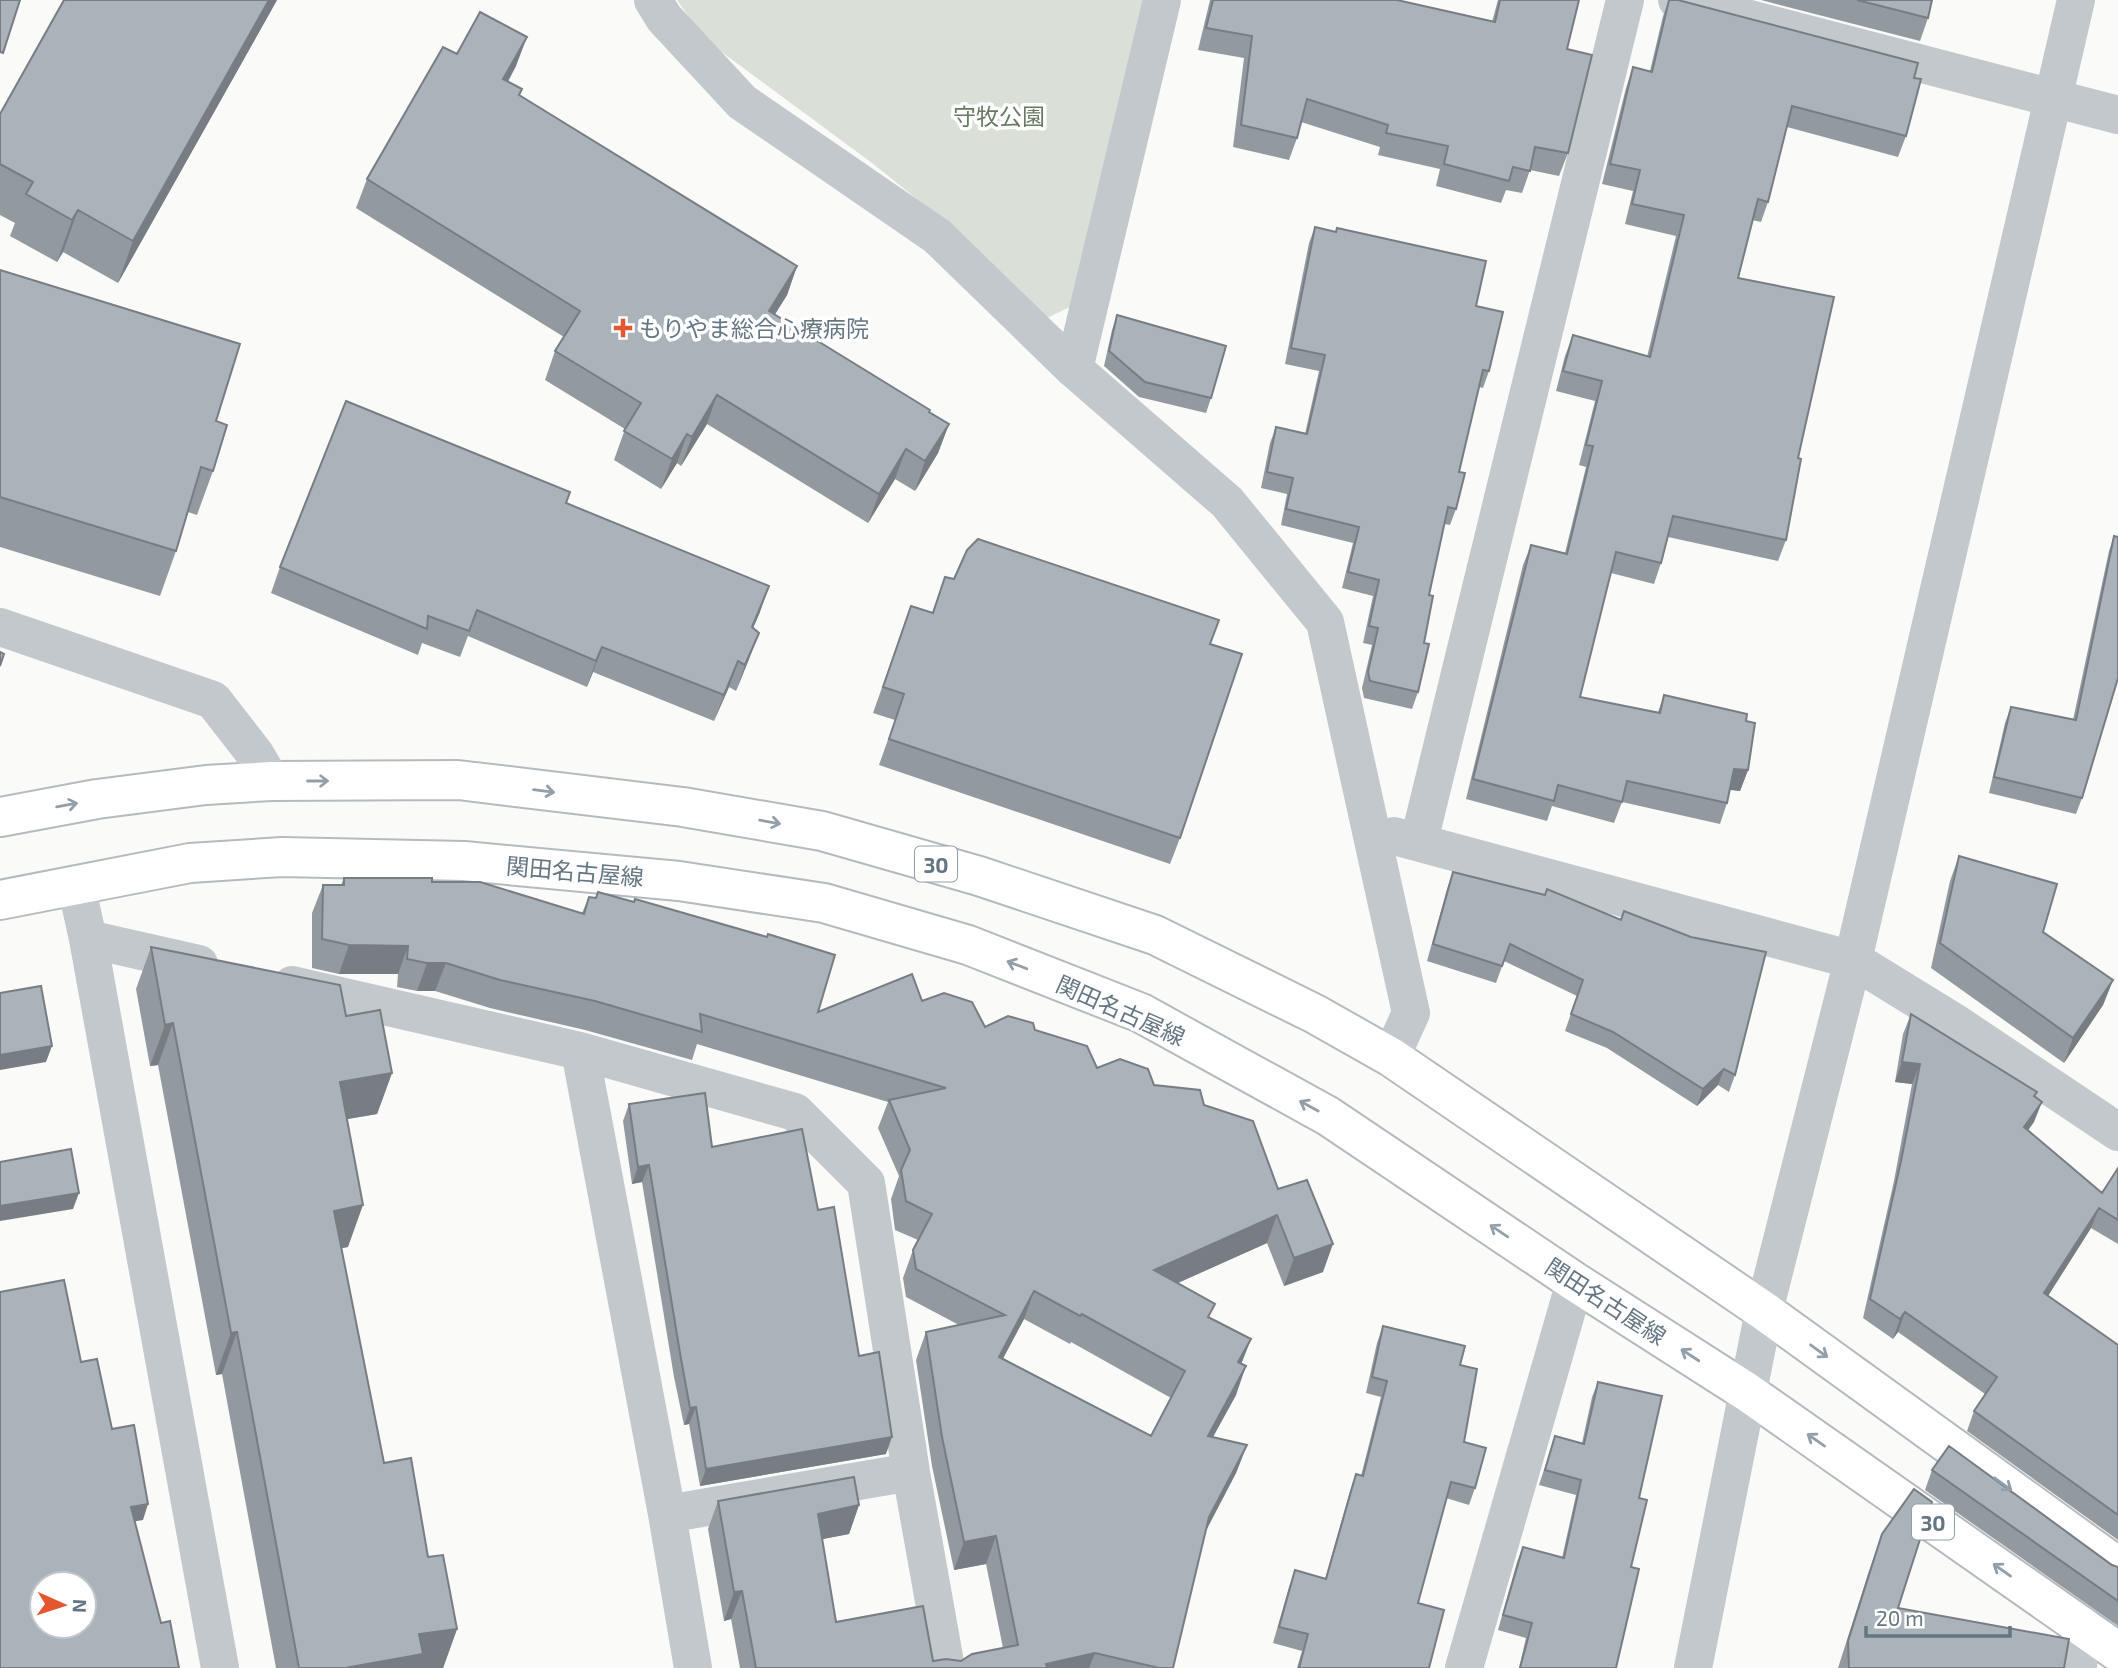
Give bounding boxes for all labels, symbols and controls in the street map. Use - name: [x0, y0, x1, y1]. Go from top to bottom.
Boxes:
- park label: 守牧公園: [953, 102, 1045, 130]
- place label: もりやま総合心療病院: [639, 314, 869, 342]
- marker: もりやま総合心療病院: [613, 318, 633, 338]
- one-way arrow: [306, 774, 329, 788]
- one-way arrow: [533, 785, 555, 798]
- one-way arrow: [55, 798, 78, 811]
- one-way arrow: [758, 816, 781, 829]
- road number: 30: [915, 846, 957, 882]
- street label: 関田名古屋線: [505, 851, 645, 891]
- one-way arrow: [1006, 957, 1028, 970]
- street label: 関田名古屋線: [1052, 969, 1190, 1051]
- one-way arrow: [1300, 1099, 1320, 1113]
- one-way arrow: [1490, 1224, 1510, 1238]
- street label: 関田名古屋線: [1541, 1252, 1671, 1350]
- one-way arrow: [1809, 1343, 1828, 1358]
- one-way arrow: [1681, 1348, 1700, 1363]
- one-way arrow: [1807, 1433, 1826, 1447]
- one-way arrow: [1993, 1477, 2012, 1491]
- road number: 30: [1912, 1504, 1954, 1540]
- one-way arrow: [1993, 1563, 2012, 1577]
- north arrow: [28, 1570, 98, 1640]
- scale bar: [1866, 1594, 2010, 1638]
- text: N: [69, 1598, 92, 1613]
- text: 20 m: [1876, 1605, 1924, 1630]

